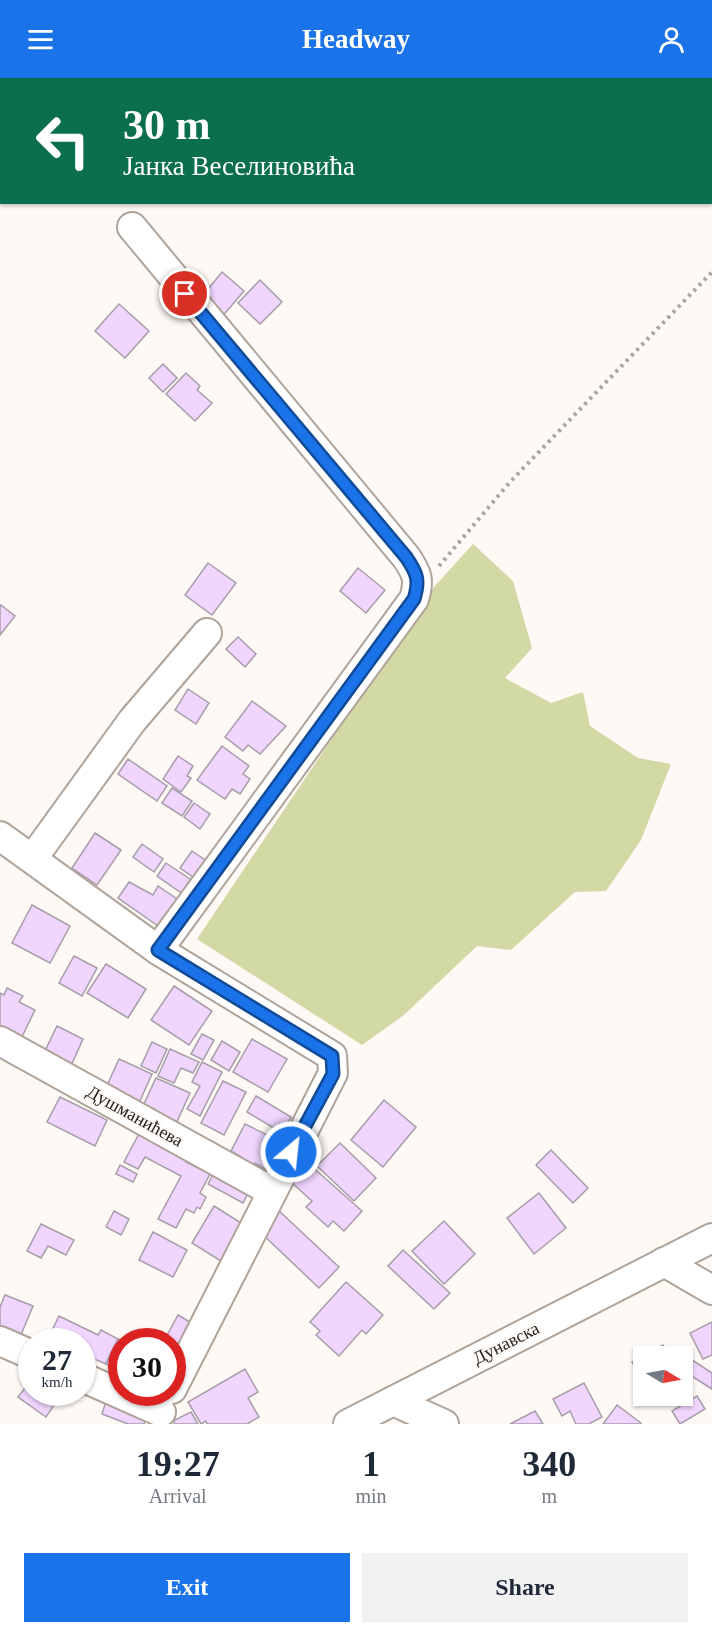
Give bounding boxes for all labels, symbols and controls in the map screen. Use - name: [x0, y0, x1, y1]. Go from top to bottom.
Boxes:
- icon: menu: [24, 23, 57, 56]
- icon: person: [655, 23, 688, 56]
- text: Headway: [302, 24, 410, 54]
- icon: left: [24, 102, 102, 180]
- text: 30 m: [123, 102, 211, 148]
- text: Јанка Веселиновића: [123, 151, 355, 181]
- pin: [159, 268, 210, 319]
- icon: arrive: [168, 277, 201, 310]
- street label: Душманићева: [83, 1081, 187, 1151]
- position arrow: [259, 1120, 323, 1184]
- street label: Дунавска: [469, 1318, 543, 1368]
- speed limit sign: 30: [108, 1328, 186, 1406]
- text: 27: [42, 1343, 72, 1376]
- north arrow: [633, 1346, 693, 1406]
- map controls: [633, 1346, 693, 1406]
- text: km/h: [42, 1374, 72, 1390]
- text: 19:27: [136, 1444, 220, 1484]
- text: 1: [362, 1444, 380, 1484]
- text: 340: [522, 1444, 576, 1484]
- text: Arrival: [149, 1485, 207, 1507]
- text: min: [355, 1485, 387, 1507]
- text: m: [542, 1485, 557, 1507]
- button: Exit: [24, 1553, 350, 1622]
- button: Share: [362, 1553, 688, 1622]

